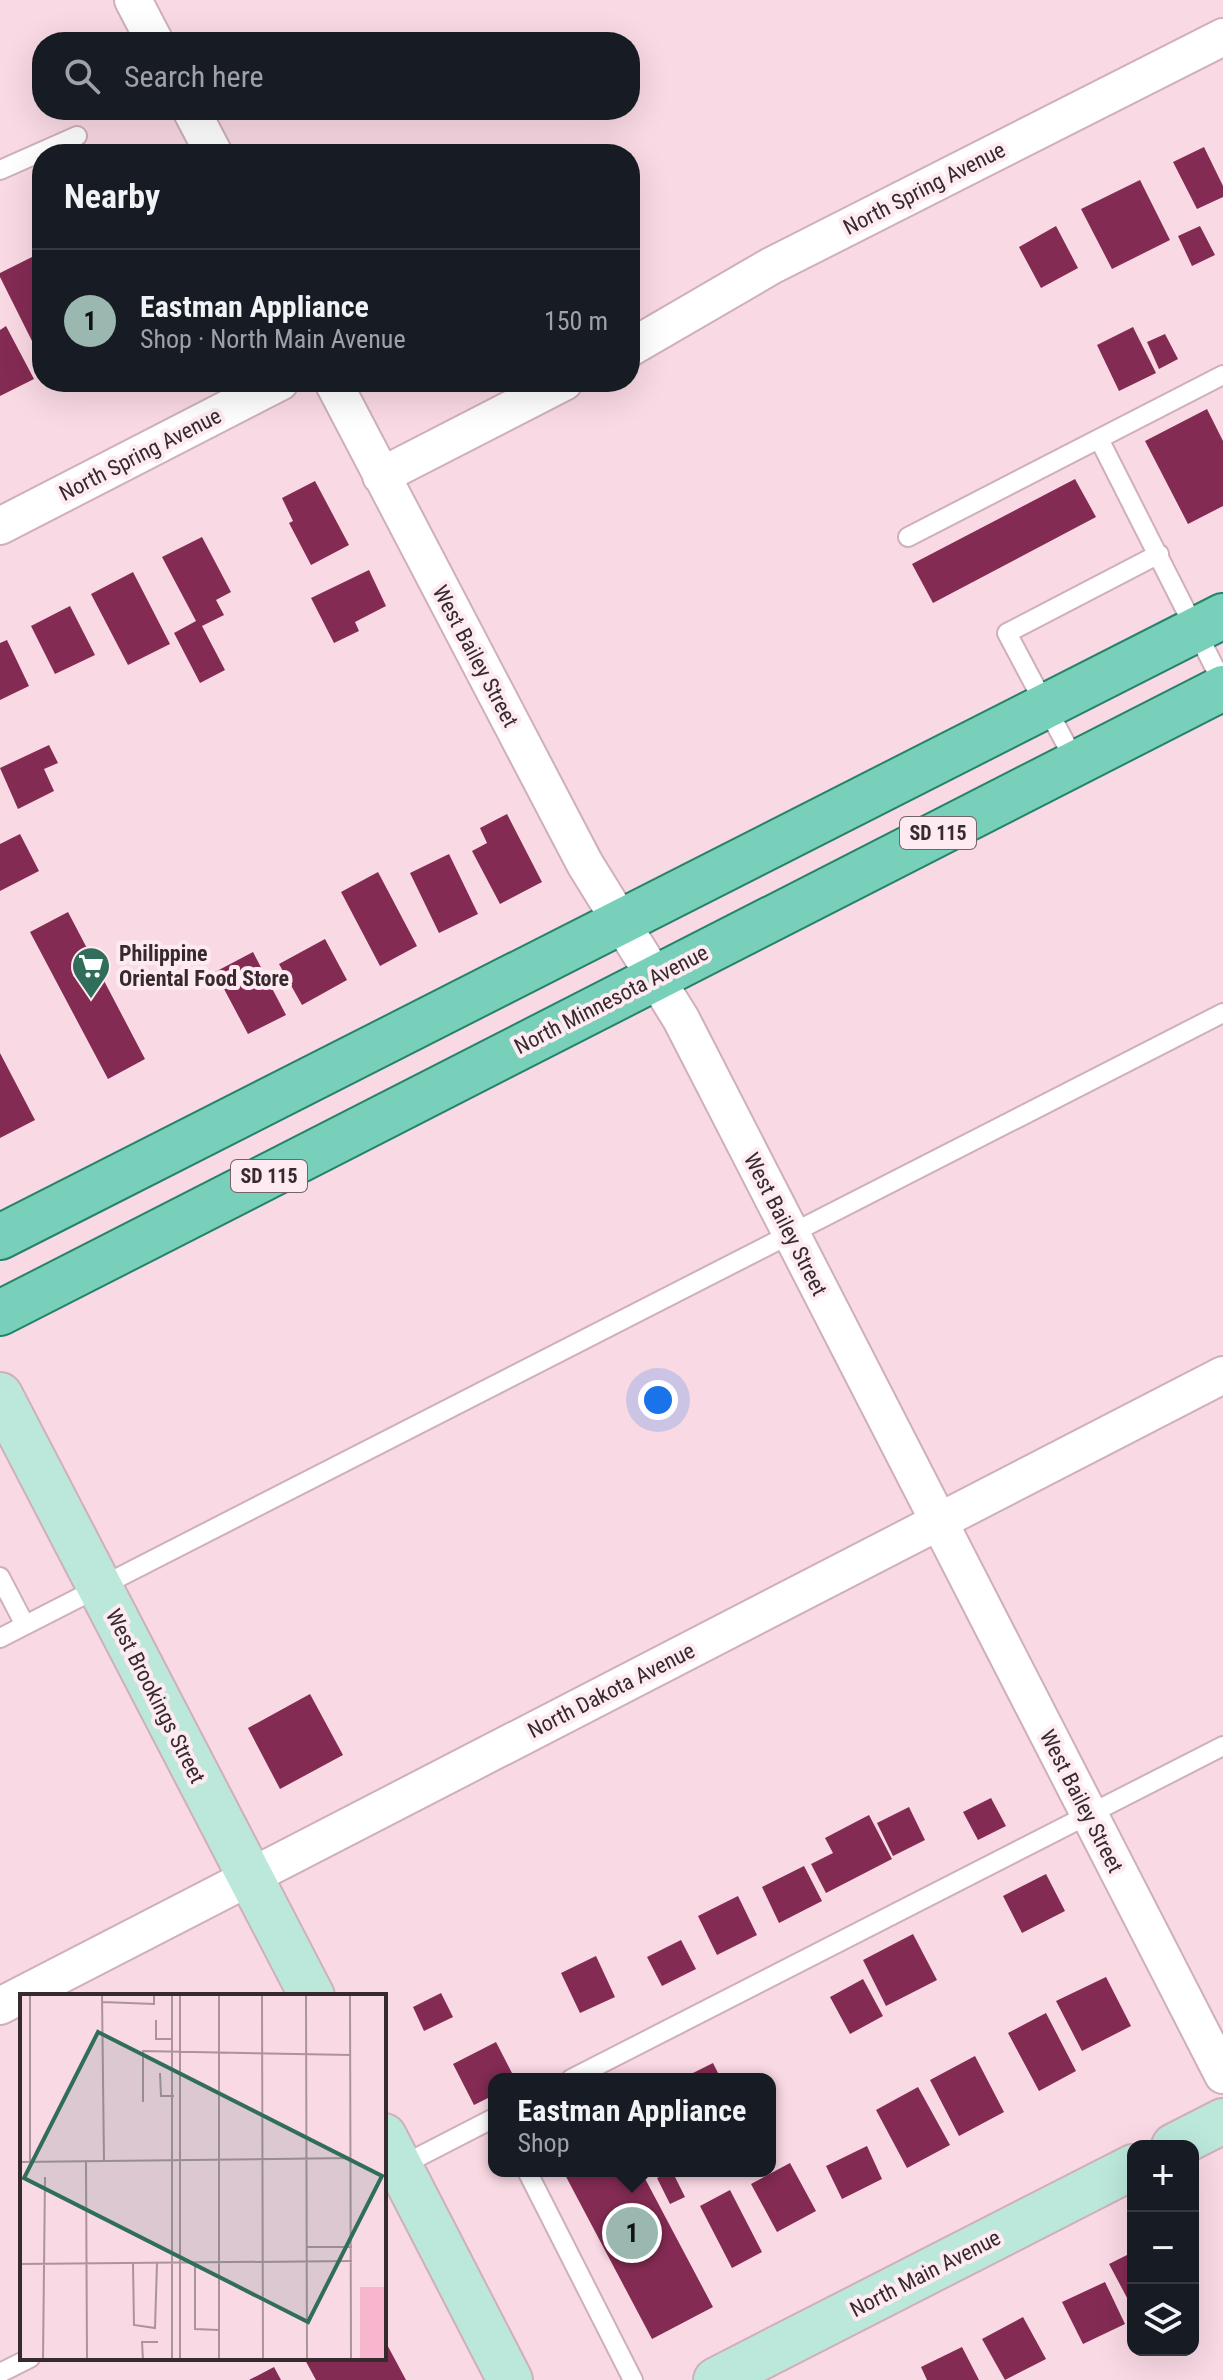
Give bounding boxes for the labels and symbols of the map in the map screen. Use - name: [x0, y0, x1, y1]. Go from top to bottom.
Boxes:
- street label: North Spring Avenue: [839, 137, 1009, 240]
- street label: North Spring Avenue: [55, 403, 225, 506]
- street label: West Bailey Street: [428, 581, 523, 731]
- road number: SD 115: [900, 817, 976, 849]
- street label: North Minnesota Avenue: [510, 940, 712, 1059]
- place label: Philippine Oriental Food Store: [119, 941, 289, 991]
- supermarket icon: Philippine Oriental Food Store: [70, 945, 112, 1000]
- street label: West Bailey Street: [739, 1149, 832, 1300]
- road number: SD 115: [231, 1160, 307, 1192]
- your location: [638, 1380, 678, 1420]
- street label: West Brookings Street: [101, 1605, 210, 1787]
- street label: North Dakota Avenue: [524, 1638, 699, 1743]
- street label: West Bailey Street: [1035, 1726, 1128, 1877]
- inset map: [20, 1994, 386, 2360]
- pin: 1: [606, 2203, 658, 2263]
- street label: North Main Avenue: [846, 2225, 1005, 2322]

